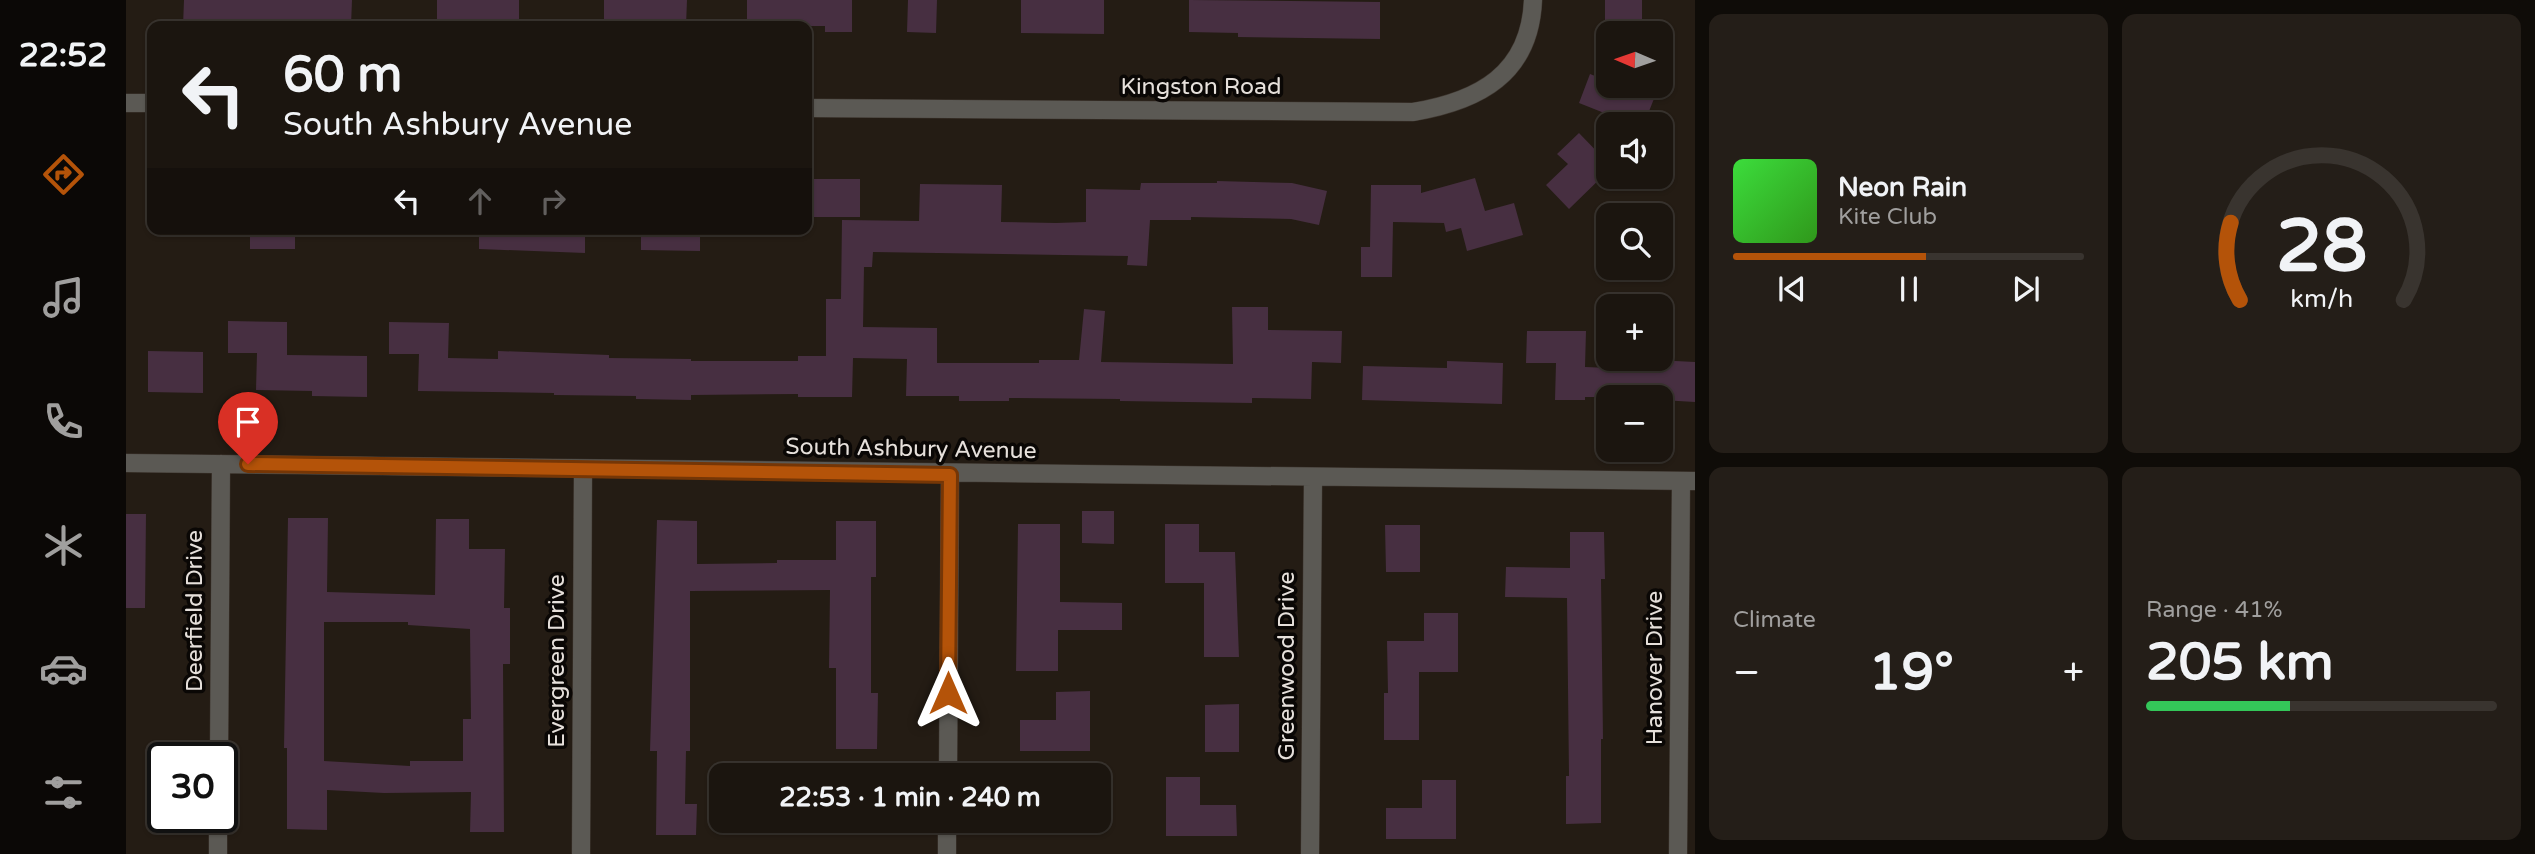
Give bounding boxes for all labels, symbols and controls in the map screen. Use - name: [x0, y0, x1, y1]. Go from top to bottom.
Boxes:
- north arrow: [1596, 21, 1673, 98]
- map controls: [1596, 21, 1673, 462]
- text: 22:52: [19, 37, 107, 75]
- text: 60 m: [283, 46, 402, 105]
- icon: left: [168, 49, 259, 140]
- street label: Kingston Road: [1120, 73, 1282, 101]
- text: South Ashbury Avenue: [283, 106, 632, 144]
- button: sound: [1596, 112, 1673, 189]
- icon: directions: [39, 150, 88, 199]
- text: Neon Rain: [1838, 172, 1967, 203]
- icon: left: [388, 182, 426, 220]
- icon: ahead: [461, 182, 499, 220]
- icon: right: [534, 182, 572, 220]
- button: search: [1596, 203, 1673, 280]
- text: Kite Club: [1838, 203, 1937, 231]
- text: 28: [2276, 203, 2367, 291]
- icon: previous: [1773, 270, 1811, 308]
- icon: pause: [1890, 270, 1928, 308]
- icon: next: [2007, 270, 2045, 308]
- icon: music: [39, 273, 88, 322]
- text: km/h: [2290, 284, 2353, 314]
- button: +: [1596, 294, 1673, 371]
- button: −: [1596, 385, 1673, 462]
- pin: [218, 392, 278, 464]
- icon: phone: [39, 397, 88, 446]
- icon: arrive: [229, 403, 267, 441]
- street label: South Ashbury Avenue: [785, 433, 1037, 465]
- icon: climate: [39, 521, 88, 570]
- street label: Deerfield Drive: [181, 530, 209, 692]
- street label: Greenwood Drive: [1273, 572, 1301, 760]
- street label: Evergreen Drive: [543, 574, 571, 748]
- street label: Hanover Drive: [1641, 591, 1669, 745]
- text: Range · 41%: [2146, 596, 2282, 624]
- text: Climate: [1733, 606, 1816, 634]
- text: 205 km: [2146, 631, 2334, 694]
- text: 19°: [1869, 641, 1954, 704]
- icon: car: [39, 644, 88, 693]
- text: −: [1733, 650, 1760, 696]
- text: +: [2063, 650, 2084, 696]
- position arrow: [911, 656, 985, 730]
- speed limit sign: 30: [147, 742, 238, 833]
- icon: filters: [39, 768, 88, 817]
- text: 22:53 · 1 min · 240 m: [779, 782, 1041, 813]

